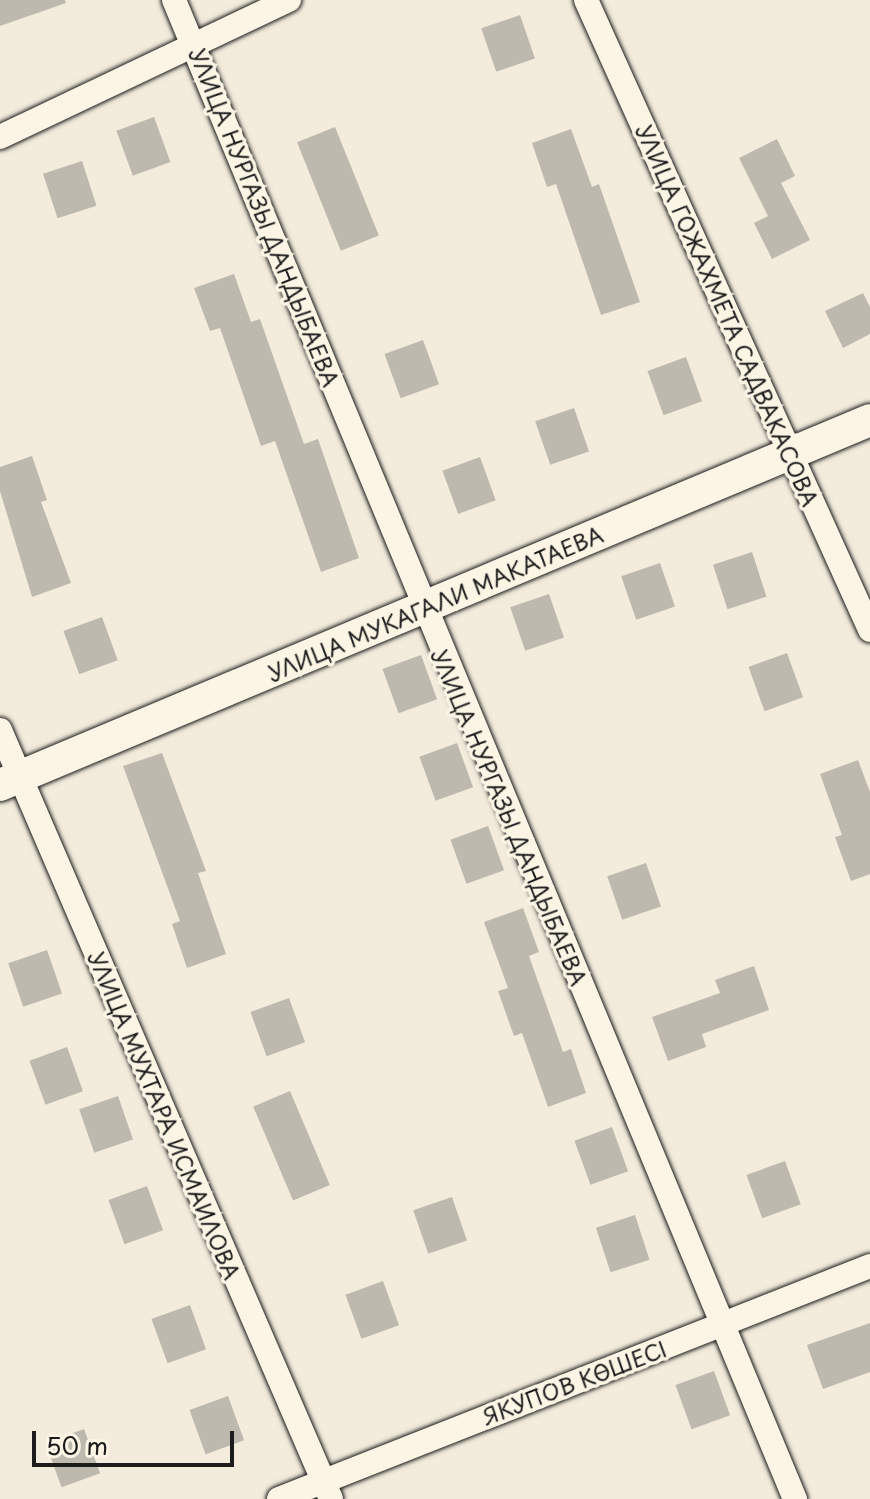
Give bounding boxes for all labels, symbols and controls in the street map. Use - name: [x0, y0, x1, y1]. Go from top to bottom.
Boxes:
- street label: УЛИЦА НУРГАЗЫ ДАНДЫБАЕВА: [184, 42, 346, 392]
- street label: УЛИЦА ГОЖАХМЕТА САДВАКАСОВА: [631, 119, 825, 511]
- street label: УЛИЦА МУКАГАЛИ МАКАТАЕВА: [263, 520, 607, 686]
- street label: УЛИЦА НУРГАЗЫ ДАНДЫБАЕВА: [426, 643, 594, 991]
- street label: УЛИЦА МУХТАРА ИСМАИЛОВА: [84, 947, 246, 1283]
- street label: ЯКУПОВ КӨШЕСІ: [478, 1335, 670, 1429]
- scale bar: [36, 1415, 238, 1465]
- text: 50 m: [46, 1427, 108, 1463]

